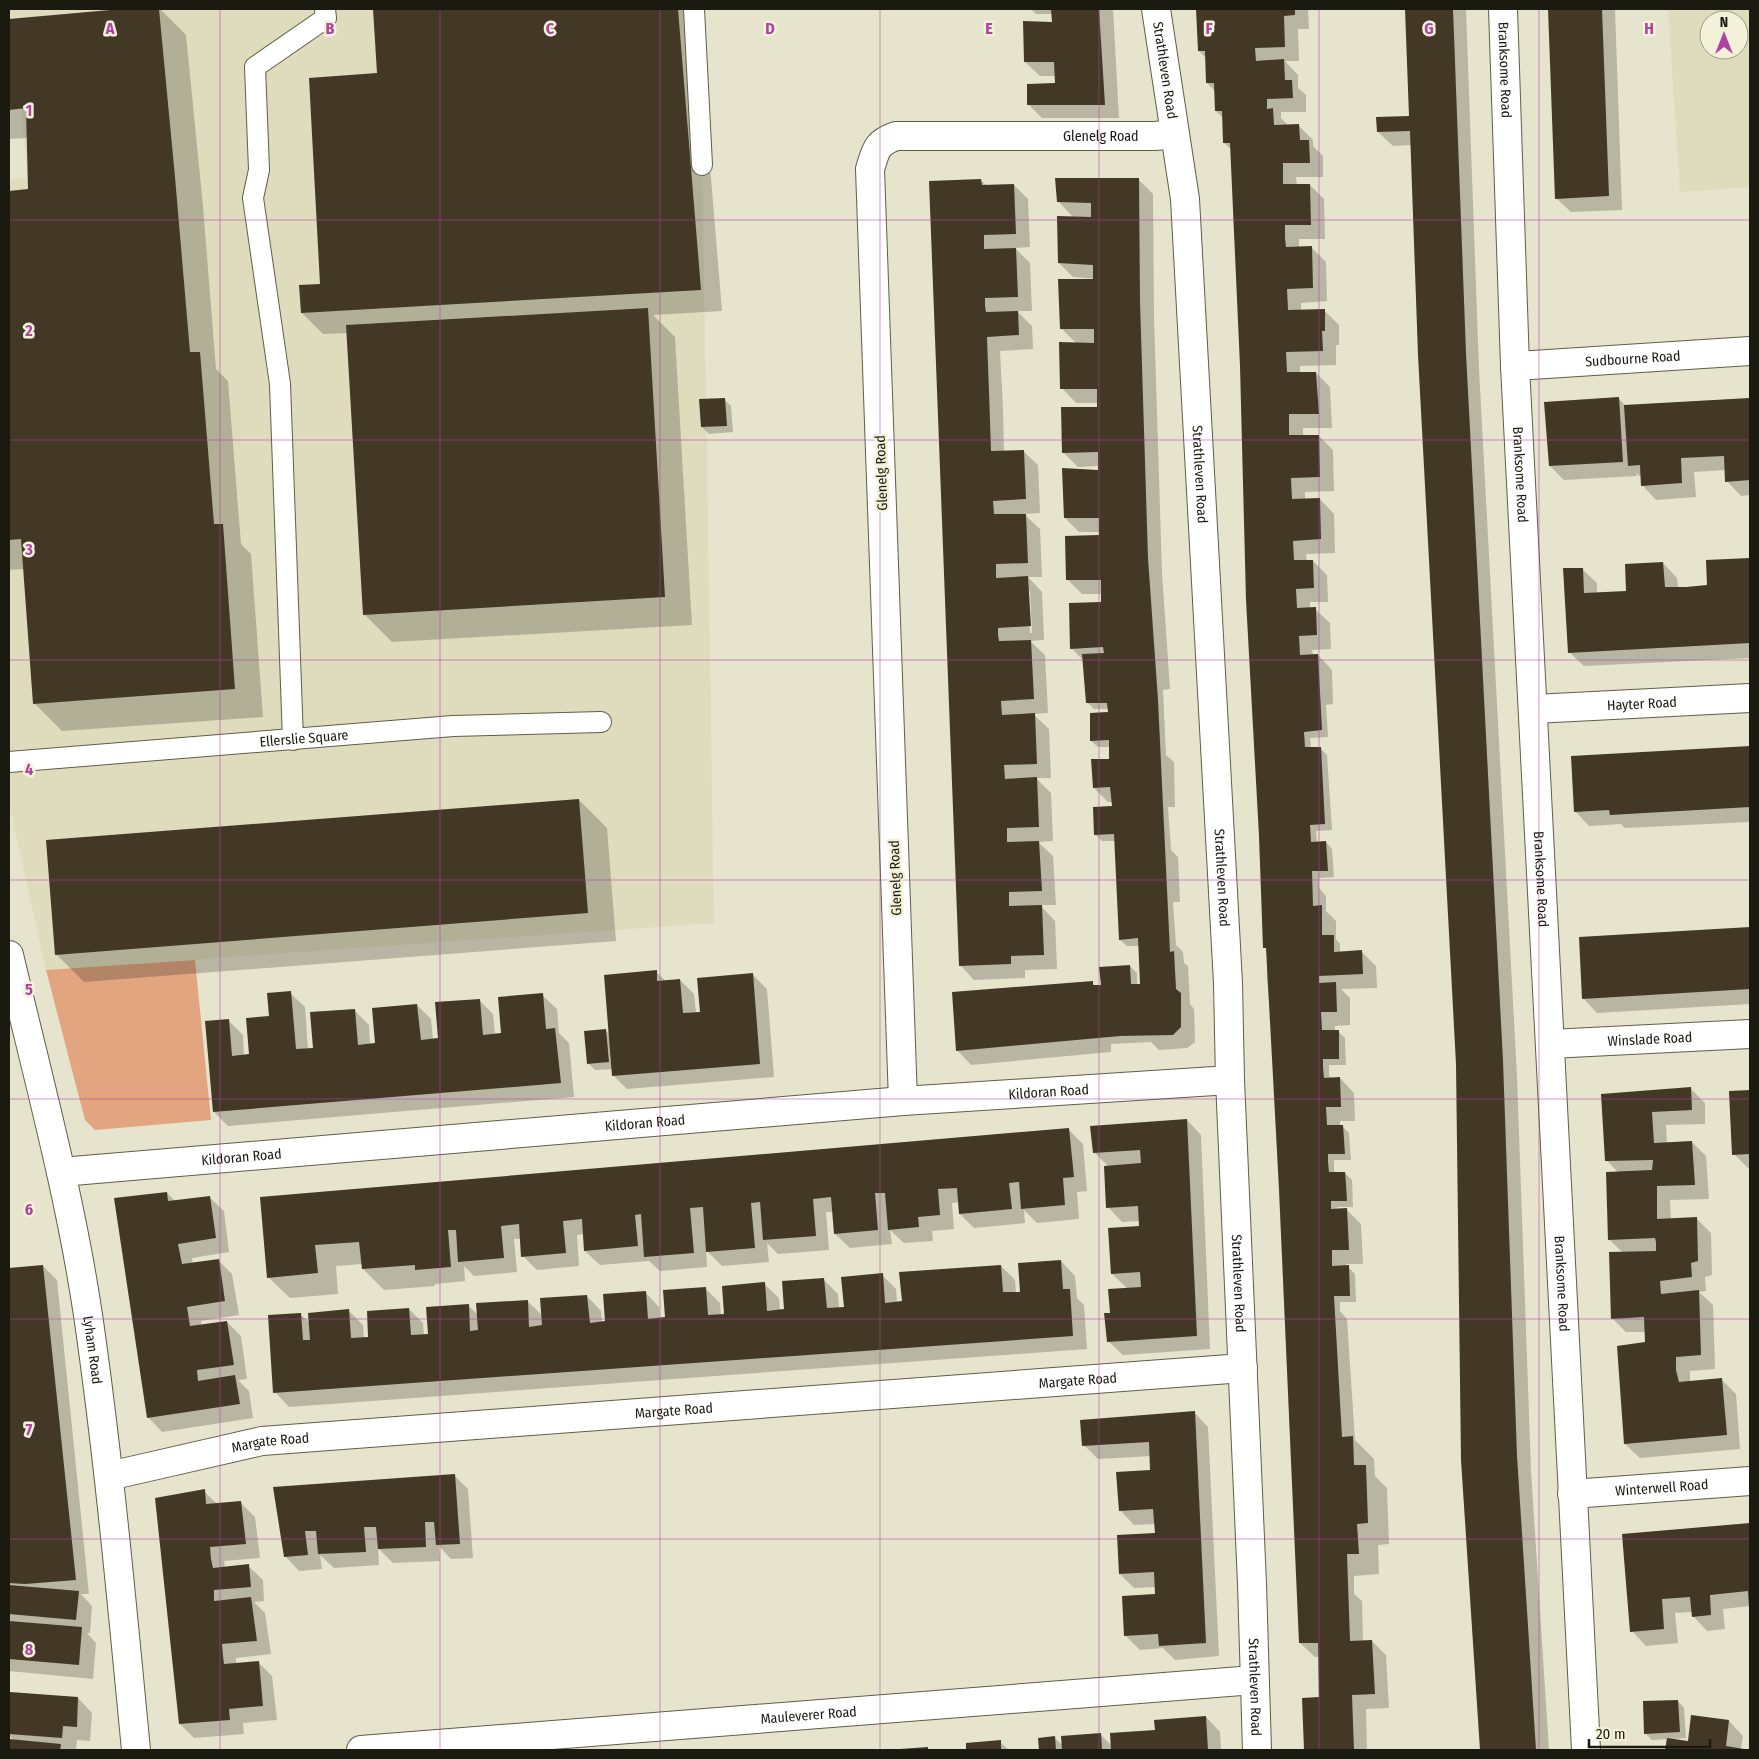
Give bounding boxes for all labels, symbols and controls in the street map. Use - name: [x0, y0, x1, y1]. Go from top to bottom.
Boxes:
- north arrow: [1699, 10, 1749, 60]
- text: N: [1720, 14, 1728, 31]
- text: A: [105, 19, 115, 38]
- text: B: [326, 19, 335, 38]
- text: C: [546, 19, 555, 38]
- text: D: [765, 19, 775, 38]
- text: E: [985, 19, 993, 38]
- text: F: [1205, 19, 1213, 38]
- text: G: [1424, 19, 1434, 38]
- text: H: [1644, 19, 1654, 38]
- street label: Strathleven Road: [1149, 21, 1181, 120]
- street label: Branksome Road: [1494, 22, 1515, 118]
- text: 1: [26, 101, 32, 120]
- street label: Glenelg Road: [1063, 128, 1139, 145]
- text: 2: [24, 321, 33, 340]
- street label: Sudbourne Road: [1585, 347, 1681, 371]
- street label: Strathleven Road: [1188, 425, 1211, 524]
- street label: Branksome Road: [1509, 426, 1531, 523]
- street label: Glenelg Road: [872, 435, 891, 511]
- text: 3: [24, 540, 33, 559]
- street label: Hayter Road: [1607, 694, 1677, 714]
- street label: Ellerslie Square: [259, 727, 349, 751]
- text: 4: [25, 760, 33, 779]
- street label: Strathleven Road: [1211, 828, 1233, 927]
- street label: Branksome Road: [1530, 831, 1552, 928]
- street label: Glenelg Road: [886, 840, 905, 916]
- text: 5: [25, 980, 33, 999]
- street label: Winslade Road: [1607, 1029, 1693, 1050]
- street label: Kildoran Road: [1008, 1081, 1089, 1103]
- street label: Kildoran Road: [604, 1111, 686, 1135]
- street label: Kildoran Road: [201, 1145, 282, 1169]
- text: 6: [25, 1200, 33, 1219]
- street label: Strathleven Road: [1228, 1234, 1249, 1333]
- street label: Branksome Road: [1551, 1235, 1573, 1332]
- street label: Lyham Road: [79, 1315, 105, 1385]
- street label: Margate Road: [1038, 1369, 1118, 1392]
- street label: Margate Road: [634, 1399, 714, 1422]
- text: 7: [26, 1420, 33, 1439]
- street label: Margate Road: [230, 1430, 310, 1457]
- street label: Winterwell Road: [1615, 1476, 1709, 1500]
- street label: Strathleven Road: [1245, 1638, 1265, 1736]
- text: 8: [25, 1640, 34, 1659]
- street label: Mauleverer Road: [760, 1703, 857, 1728]
- scale bar: [1589, 1716, 1710, 1748]
- text: 20 m: [1596, 1725, 1626, 1743]

